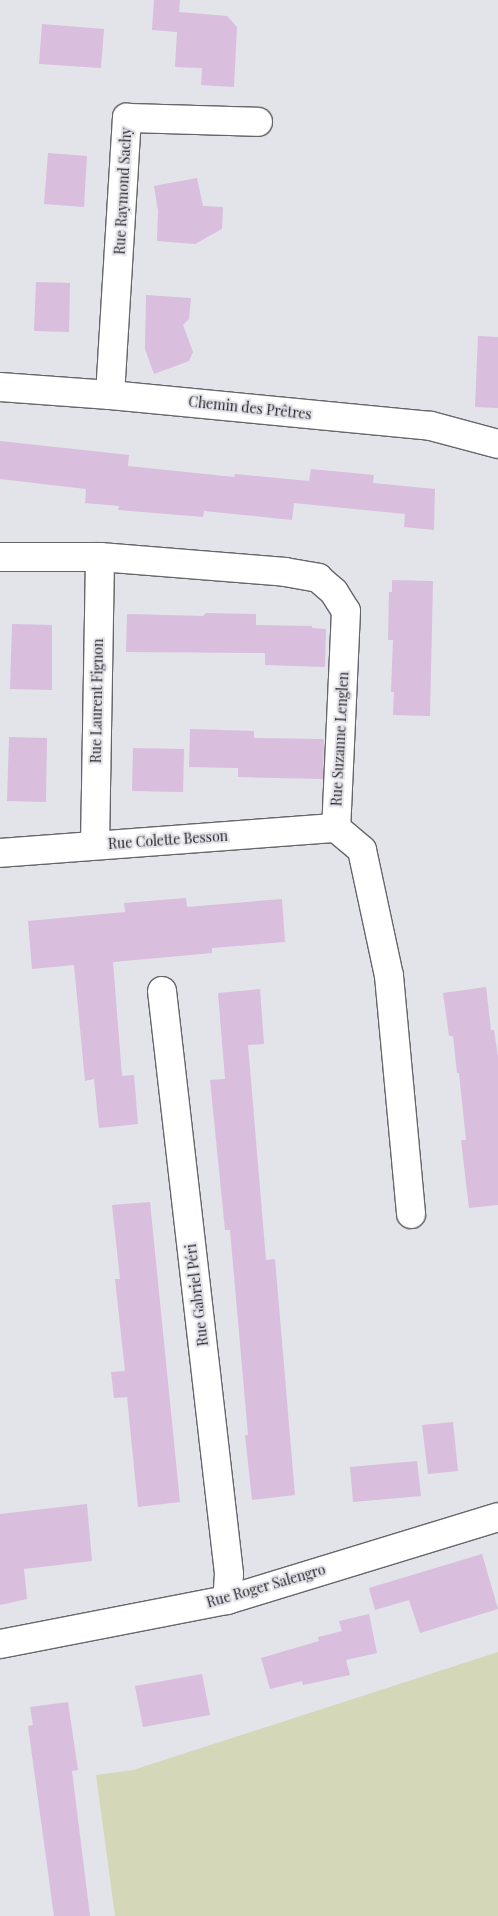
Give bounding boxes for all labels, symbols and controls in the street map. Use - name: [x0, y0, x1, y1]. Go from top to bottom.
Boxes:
- street label: Rue Raymond Sachy: [111, 127, 135, 255]
- street label: Chemin des Prêtres: [188, 393, 312, 423]
- street label: Rue Laurent Fignon: [88, 638, 106, 764]
- street label: Rue Suzanne Lenglen: [328, 671, 352, 807]
- street label: Rue Colette Besson: [107, 827, 229, 853]
- street label: Rue Gabriel Péri: [182, 1243, 212, 1347]
- street label: Rue Roger Salengro: [204, 1561, 328, 1611]

